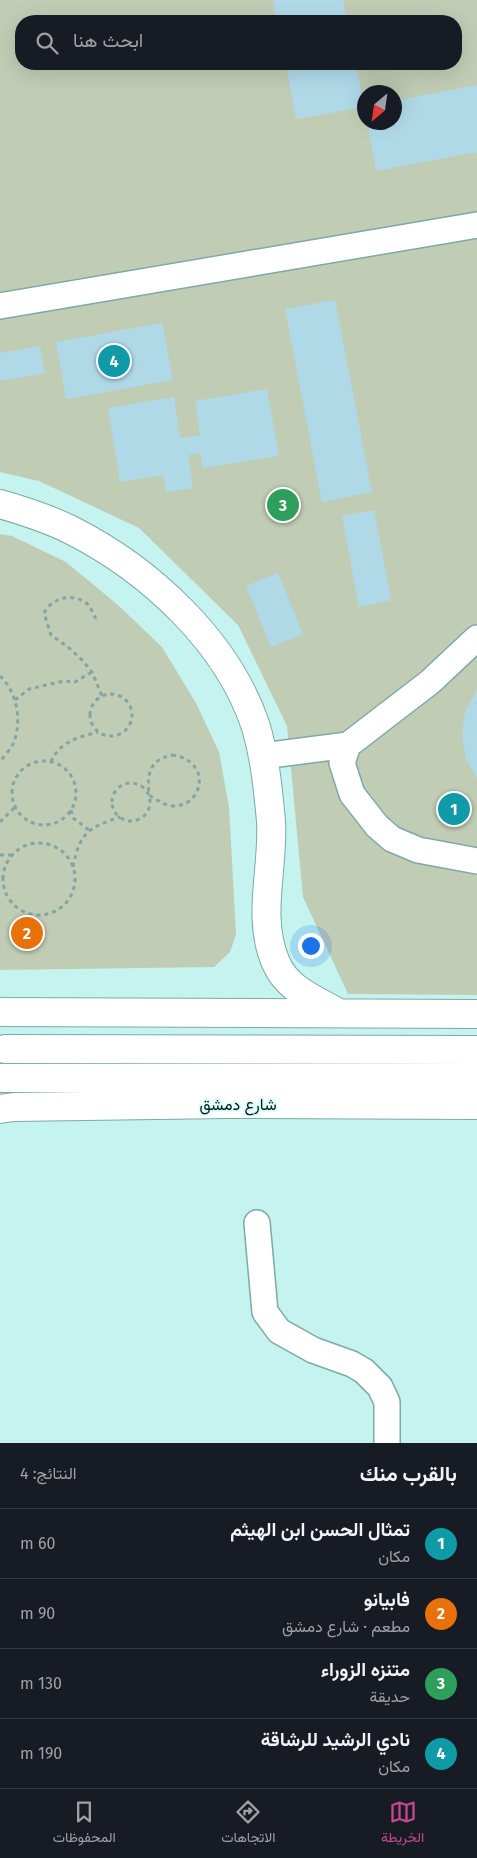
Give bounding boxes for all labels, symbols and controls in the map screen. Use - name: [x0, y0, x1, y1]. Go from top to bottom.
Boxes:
- search box: [15, 15, 462, 70]
- icon: search: [33, 29, 61, 57]
- text: ابحث هنا: [73, 29, 143, 52]
- north arrow: [357, 85, 402, 130]
- pin: 4: [98, 342, 130, 380]
- pin: 3: [267, 486, 299, 524]
- pin: 1: [438, 790, 470, 828]
- pin: 2: [11, 914, 43, 952]
- your location: [298, 933, 324, 959]
- street label: شارع دمشق: [199, 1095, 277, 1116]
- text: بالقرب منك: [360, 1461, 457, 1487]
- text: النتائج: 4: [20, 1464, 77, 1483]
- text: تمثال الحسن ابن الهيثم: [230, 1518, 410, 1541]
- text: 60 m: [20, 1534, 55, 1553]
- text: 1: [437, 1534, 445, 1553]
- text: مكان: [378, 1547, 410, 1566]
- text: فابيانو: [364, 1588, 410, 1611]
- text: 90 m: [20, 1604, 55, 1623]
- text: 2: [437, 1604, 445, 1623]
- text: مطعم · شارع دمشق: [282, 1617, 410, 1636]
- text: متنزه الزوراء: [321, 1658, 410, 1681]
- text: 130 m: [20, 1674, 62, 1693]
- text: 3: [437, 1674, 445, 1693]
- text: حديقة: [370, 1687, 410, 1706]
- text: نادي الرشيد للرشاقة: [261, 1728, 410, 1751]
- text: 190 m: [20, 1744, 62, 1763]
- text: 4: [436, 1744, 446, 1763]
- text: مكان: [378, 1757, 410, 1776]
- tab: المحفوظات: [53, 1798, 116, 1850]
- tab: الاتجاهات: [221, 1798, 276, 1850]
- tab: الخريطة: [381, 1798, 424, 1850]

